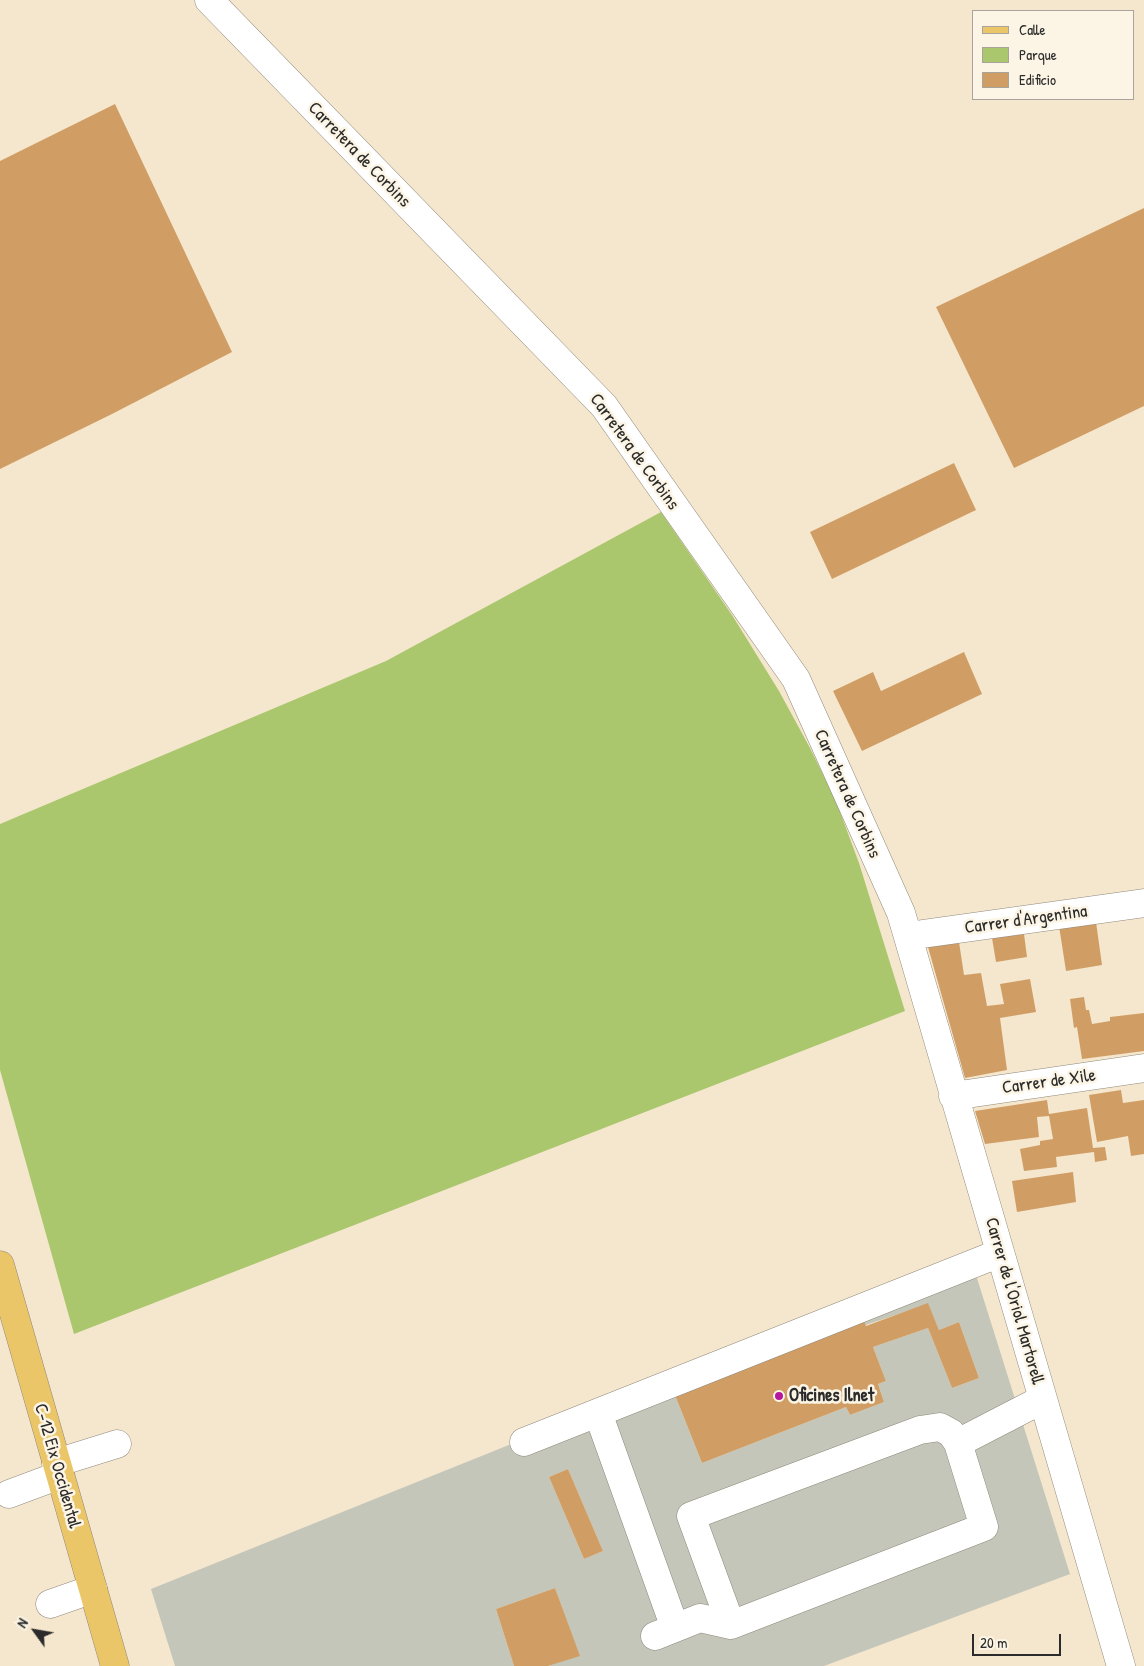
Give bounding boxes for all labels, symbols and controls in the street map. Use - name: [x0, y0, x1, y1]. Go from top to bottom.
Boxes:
- legend: [972, 10, 1134, 100]
- text: Calle: [1019, 19, 1046, 40]
- text: Parque: [1019, 44, 1057, 65]
- text: Edificio: [1019, 69, 1056, 90]
- street label: Carretera de Corbins: [303, 98, 415, 212]
- street label: Carretera de Corbins: [585, 390, 683, 514]
- street label: Carretera de Corbins: [809, 726, 885, 862]
- street label: Carrer d'Argentina: [963, 901, 1089, 939]
- street label: Carrer de Xile: [1001, 1065, 1097, 1099]
- street label: Carrer de l'Oriol Martorell: [980, 1215, 1048, 1387]
- place label: Oficines Ilnet: [789, 1385, 874, 1407]
- marker: Oficines Ilnet: [773, 1390, 785, 1402]
- street label: C-12 Eix Occidental: [29, 1401, 85, 1531]
- north arrow: [10, 1606, 60, 1656]
- text: N: [12, 1615, 32, 1631]
- scale bar: [974, 1624, 1063, 1656]
- text: 20 m: [980, 1632, 1007, 1653]

